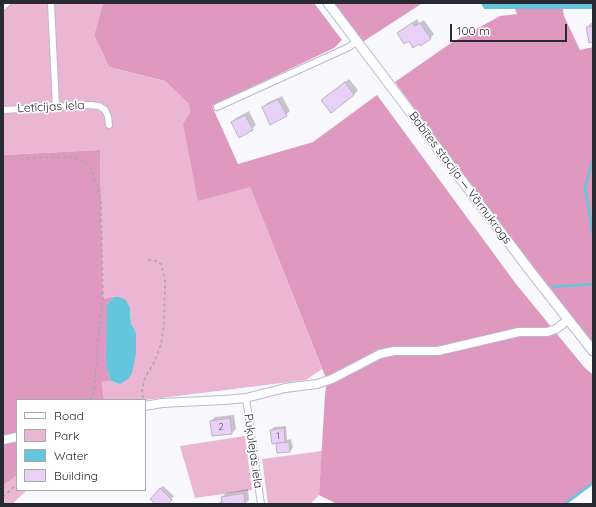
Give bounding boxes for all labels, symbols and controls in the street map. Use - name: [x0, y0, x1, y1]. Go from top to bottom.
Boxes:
- scale bar: [452, 16, 569, 42]
- text: 100 m: [457, 23, 490, 38]
- street label: Letīcijas iela: [17, 98, 85, 116]
- street label: Babītes stacija — Vārnukrogs: [406, 109, 514, 247]
- legend: [16, 399, 146, 491]
- text: Road: [54, 408, 84, 423]
- street label: Puķulejas iela: [241, 413, 265, 489]
- house number: 2: [218, 421, 224, 433]
- text: Park: [54, 428, 79, 443]
- house number: 1: [276, 430, 280, 442]
- text: Water: [54, 448, 88, 463]
- text: Building: [54, 468, 98, 483]

